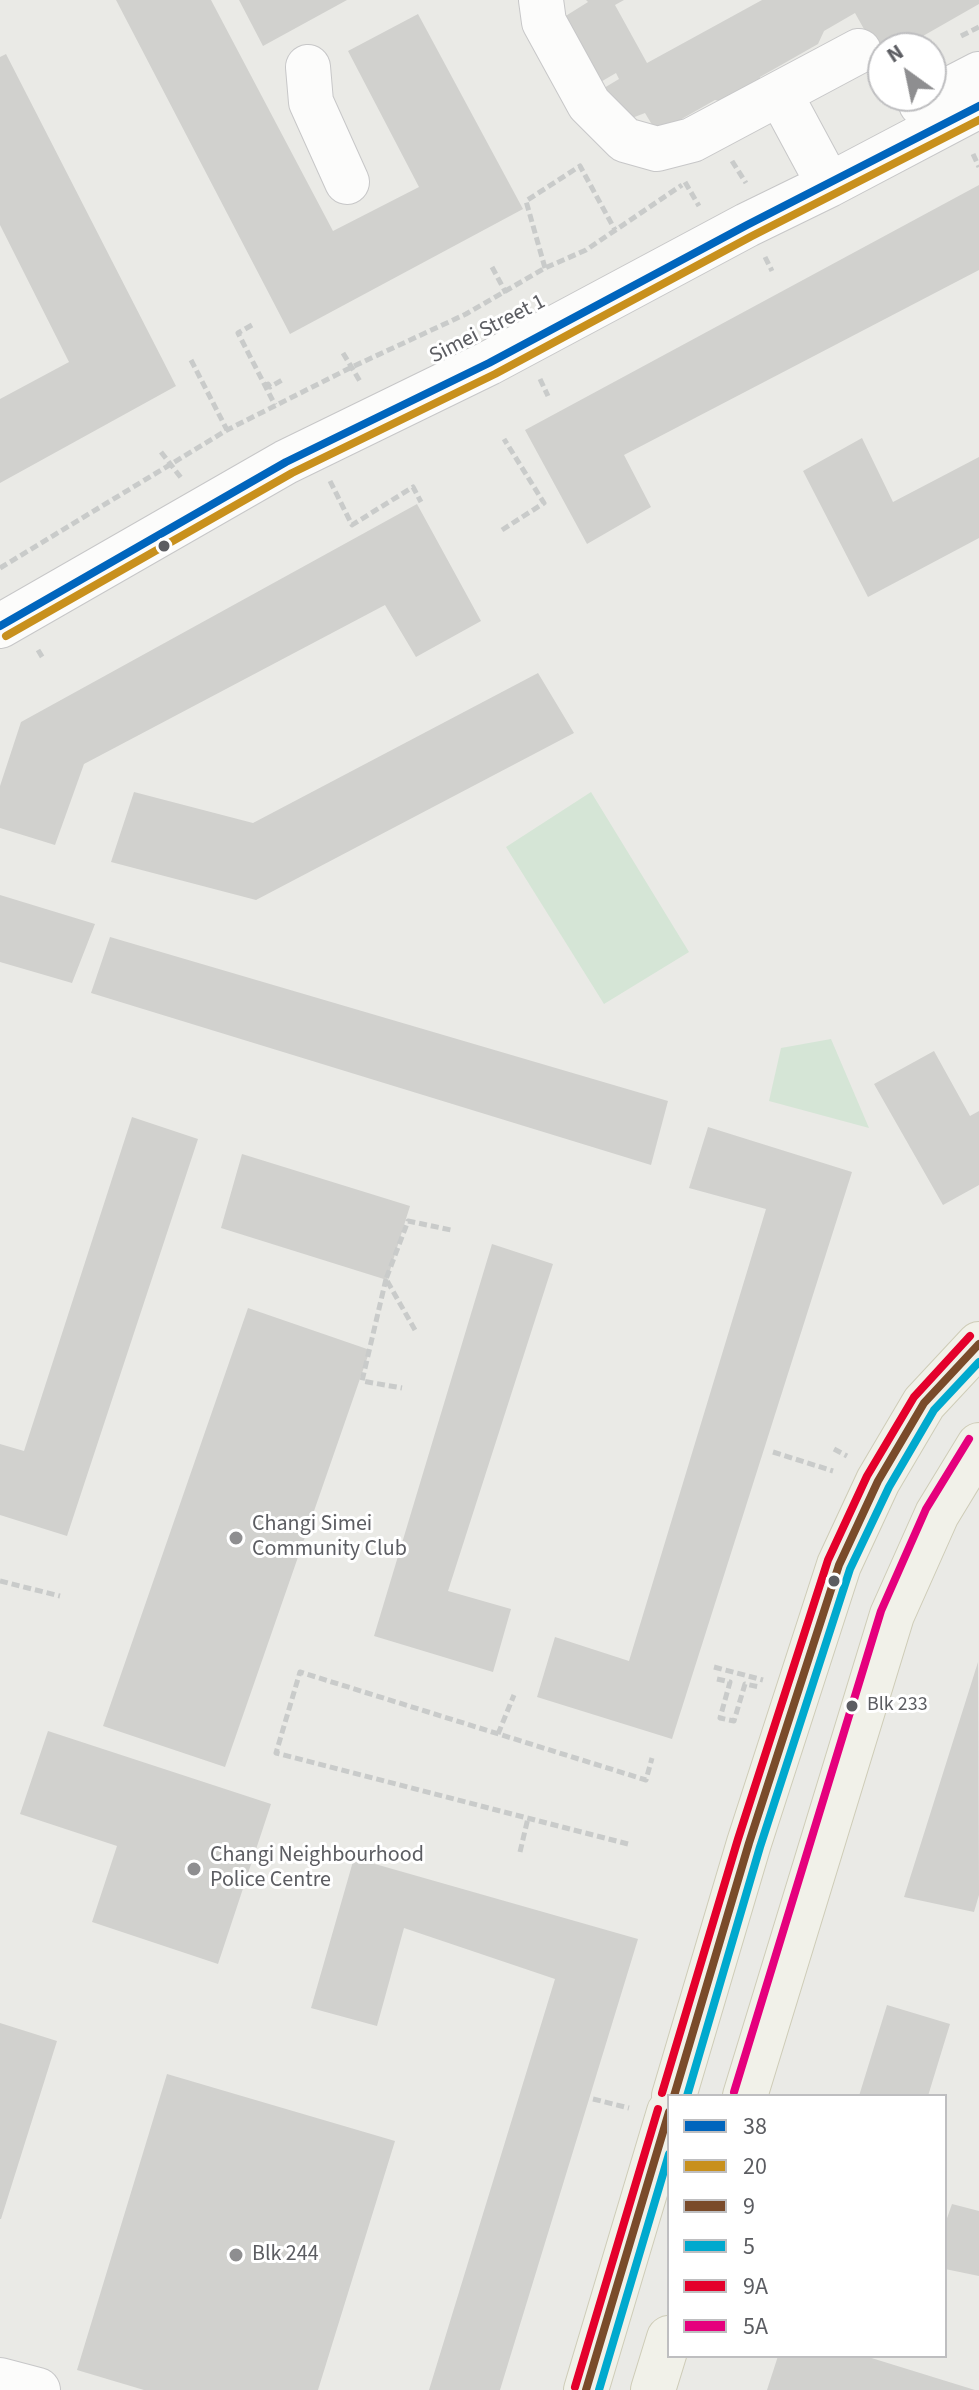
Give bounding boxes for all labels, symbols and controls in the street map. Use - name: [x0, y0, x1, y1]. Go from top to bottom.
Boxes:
- north arrow: [867, 32, 947, 112]
- text: N: [880, 36, 910, 71]
- street label: Simei Street 1: [426, 290, 550, 370]
- unlabelled marker: [156, 538, 172, 554]
- place label: Changi Simei Community Club: [252, 1512, 407, 1564]
- marker: Changi Simei Community Club: [227, 1529, 245, 1547]
- unlabelled marker: [826, 1573, 842, 1589]
- place label: Blk 233: [867, 1694, 928, 1718]
- marker: Blk 233: [844, 1698, 860, 1714]
- place label: Changi Neighbourhood Police Centre: [210, 1843, 424, 1894]
- marker: Changi Neighbourhood Police Centre: [185, 1860, 203, 1878]
- legend: [667, 2094, 947, 2358]
- text: 38: [743, 2109, 767, 2144]
- text: 20: [743, 2149, 767, 2184]
- text: 9: [743, 2189, 755, 2224]
- text: 5: [743, 2229, 755, 2264]
- place label: Blk 244: [252, 2242, 319, 2268]
- marker: Blk 244: [227, 2246, 245, 2264]
- text: 9A: [743, 2269, 768, 2304]
- text: 5A: [743, 2309, 768, 2344]

